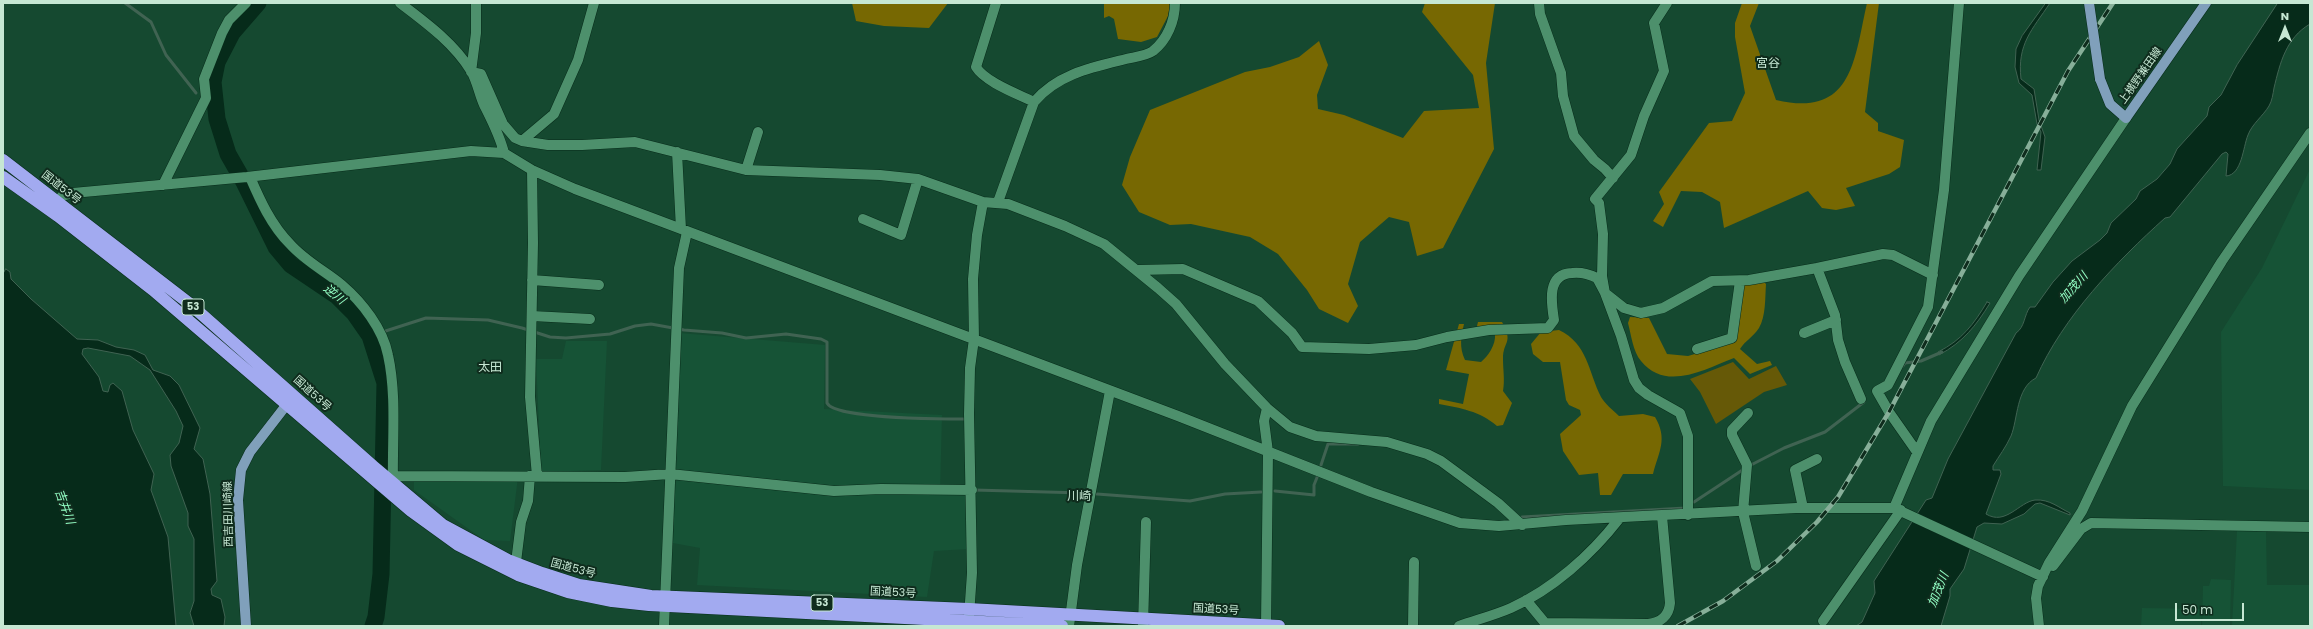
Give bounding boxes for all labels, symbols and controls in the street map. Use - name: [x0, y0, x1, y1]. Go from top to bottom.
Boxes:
- north arrow: [2265, 8, 2305, 48]
- text: N: [2281, 8, 2289, 24]
- street label: 上横野兼田線: [2117, 45, 2165, 107]
- district label: 宮谷: [1756, 57, 1780, 71]
- street label: 国道53号: [39, 169, 83, 207]
- water label: 加茂川: [2057, 270, 2091, 306]
- water label: 逆川: [320, 282, 348, 308]
- road number: 53: [182, 299, 204, 315]
- district label: 太田: [478, 361, 502, 375]
- street label: 国道53号: [290, 374, 334, 414]
- street label: 西吉田川崎線: [222, 481, 236, 547]
- water label: 吉井川: [51, 488, 77, 526]
- district label: 川崎: [1067, 490, 1091, 504]
- street label: 国道53号: [549, 557, 597, 581]
- water label: 加茂川: [1926, 571, 1952, 609]
- street label: 国道53号: [869, 585, 917, 601]
- road number: 53: [811, 595, 833, 611]
- scale bar: [2177, 595, 2246, 621]
- text: 50 m: [2182, 601, 2213, 618]
- street label: 国道53号: [1192, 602, 1240, 618]

